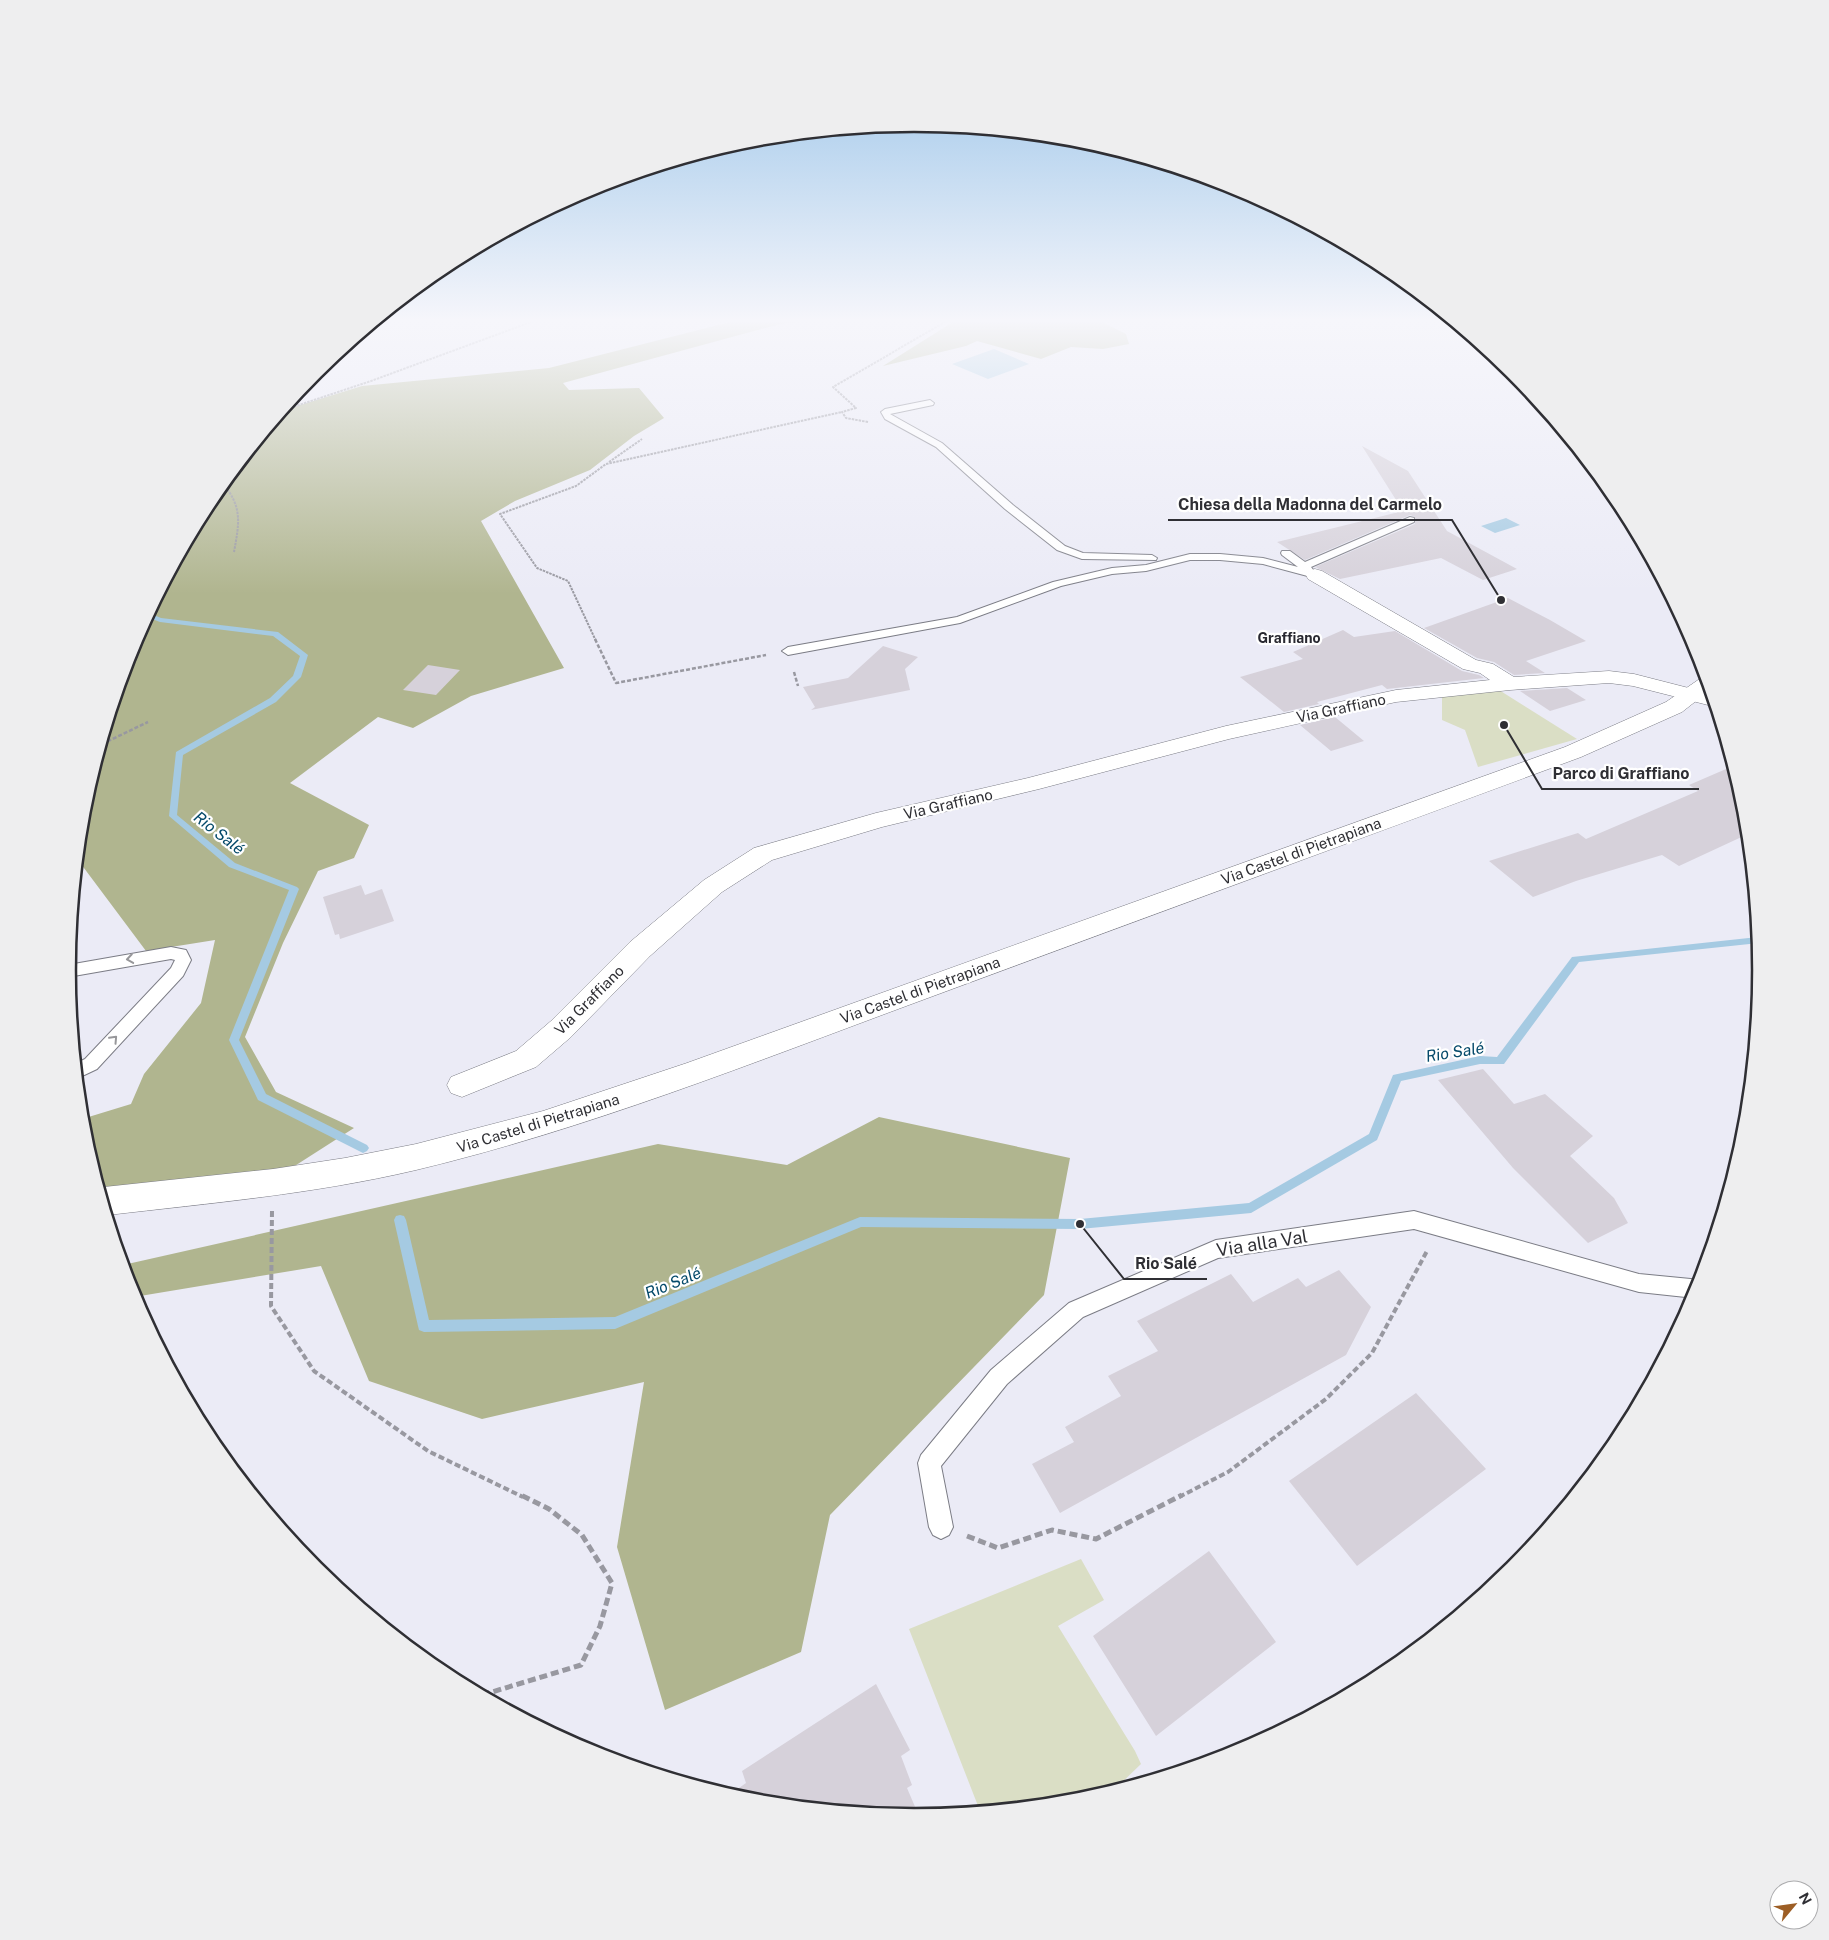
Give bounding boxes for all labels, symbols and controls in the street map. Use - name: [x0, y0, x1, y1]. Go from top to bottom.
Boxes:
- callout: Chiesa della Madonna del Carmelo: [1168, 489, 1452, 520]
- text: Chiesa della Madonna del Carmelo: [1178, 495, 1442, 514]
- district label: Graffiano: [1257, 630, 1321, 646]
- street label: Via Graffiano: [1295, 690, 1387, 726]
- callout: Parco di Graffiano: [1542, 758, 1699, 789]
- text: Parco di Graffiano: [1553, 764, 1689, 783]
- street label: Via Graffiano: [902, 785, 994, 823]
- water label: Rio Salé: [190, 807, 248, 859]
- street label: Via Castel di Pietrapiana: [1219, 814, 1383, 888]
- street label: Via Castel di Pietrapiana: [838, 953, 1002, 1027]
- one-way arrow: [126, 954, 135, 964]
- street label: Via Graffiano: [551, 962, 627, 1038]
- one-way arrow: [108, 1036, 117, 1045]
- water label: Rio Salé: [1424, 1038, 1486, 1066]
- street label: Via Castel di Pietrapiana: [455, 1090, 621, 1156]
- street label: Via alla Val: [1215, 1225, 1309, 1261]
- callout: Rio Salé: [1124, 1248, 1207, 1279]
- text: Rio Salé: [1135, 1254, 1197, 1273]
- water label: Rio Salé: [642, 1263, 704, 1303]
- north arrow: [1769, 1880, 1819, 1930]
- text: N: [1796, 1890, 1815, 1907]

